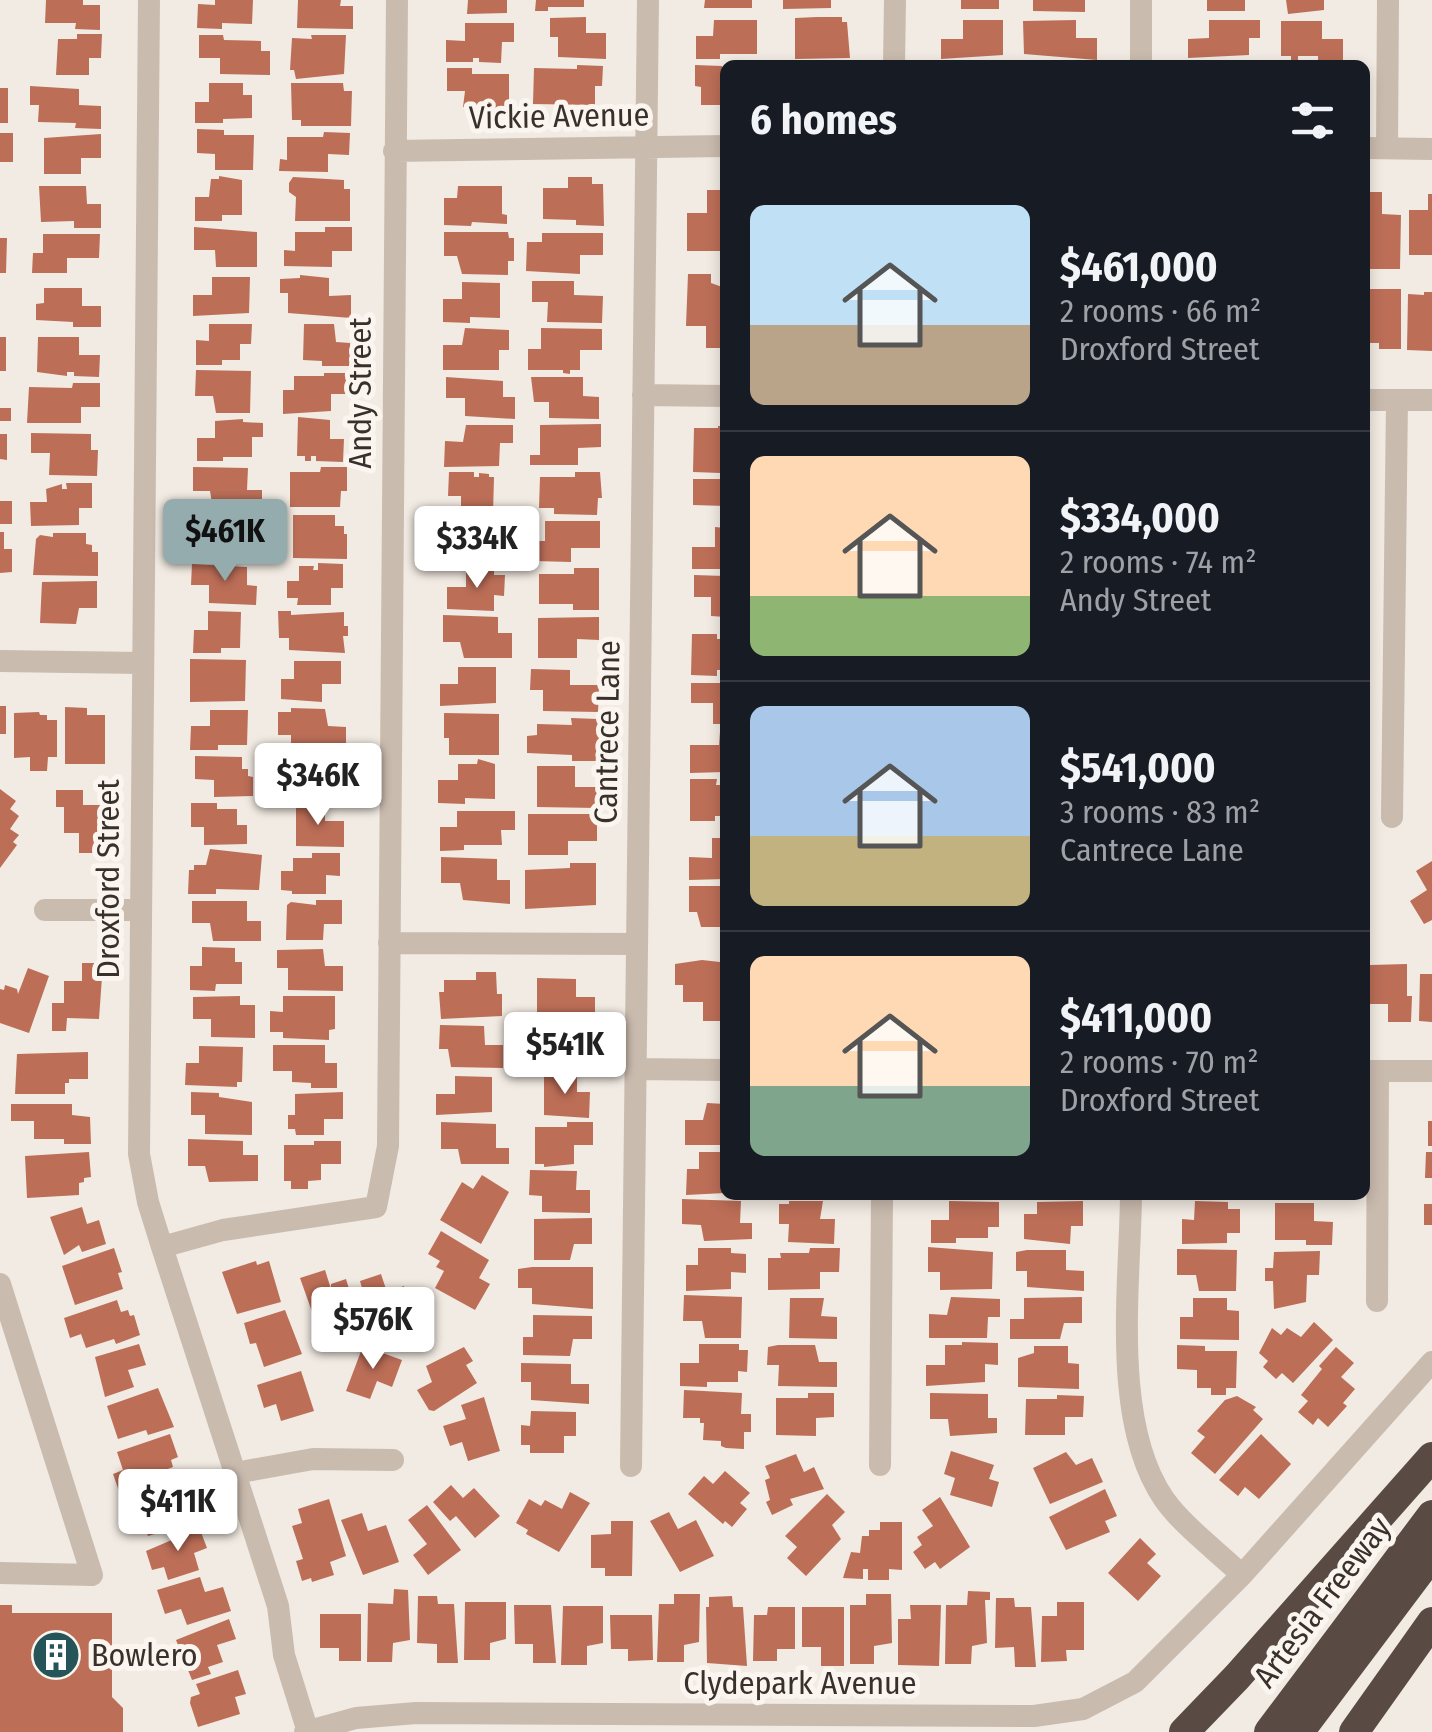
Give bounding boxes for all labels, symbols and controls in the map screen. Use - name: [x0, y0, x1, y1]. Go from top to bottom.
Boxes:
- icon: filters: [1285, 93, 1340, 148]
- street label: Vickie Avenue: [468, 95, 650, 137]
- text: 6 homes: [750, 95, 897, 145]
- text: $461,000: [1060, 242, 1218, 292]
- icon: home: [830, 245, 950, 365]
- text: 2 rooms · 66 m²: [1060, 292, 1261, 330]
- street label: Andy Street: [341, 317, 379, 469]
- text: Droxford Street: [1060, 330, 1259, 368]
- text: $334,000: [1060, 493, 1220, 543]
- icon: home: [830, 496, 950, 616]
- pin: $461K: [155, 499, 295, 584]
- pin: $334K: [407, 506, 547, 591]
- text: $461K: [185, 512, 265, 550]
- text: $334K: [436, 519, 518, 557]
- text: 2 rooms · 74 m²: [1060, 543, 1257, 581]
- text: Andy Street: [1060, 581, 1211, 619]
- street label: Cantrece Lane: [586, 640, 628, 824]
- pin: $346K: [248, 743, 388, 828]
- text: $541,000: [1060, 743, 1216, 793]
- icon: home: [830, 746, 950, 866]
- text: $346K: [277, 756, 359, 794]
- street label: Droxford Street: [89, 779, 127, 979]
- text: 3 rooms · 83 m²: [1060, 793, 1260, 831]
- text: Cantrece Lane: [1060, 831, 1244, 869]
- text: $411,000: [1060, 993, 1212, 1043]
- icon: home: [830, 996, 950, 1116]
- pin: $541K: [495, 1012, 635, 1097]
- text: $541K: [526, 1025, 604, 1063]
- text: 2 rooms · 70 m²: [1060, 1043, 1259, 1081]
- text: Droxford Street: [1060, 1081, 1259, 1119]
- pin: $576K: [303, 1287, 443, 1372]
- text: $576K: [333, 1300, 413, 1338]
- pin: $411K: [108, 1469, 248, 1554]
- text: $411K: [140, 1482, 216, 1520]
- street label: Artesia Freeway: [1246, 1509, 1399, 1695]
- building icon: Bowlero: [30, 1629, 82, 1681]
- place label: Bowlero: [91, 1636, 198, 1674]
- street label: Clydepark Avenue: [683, 1664, 917, 1702]

